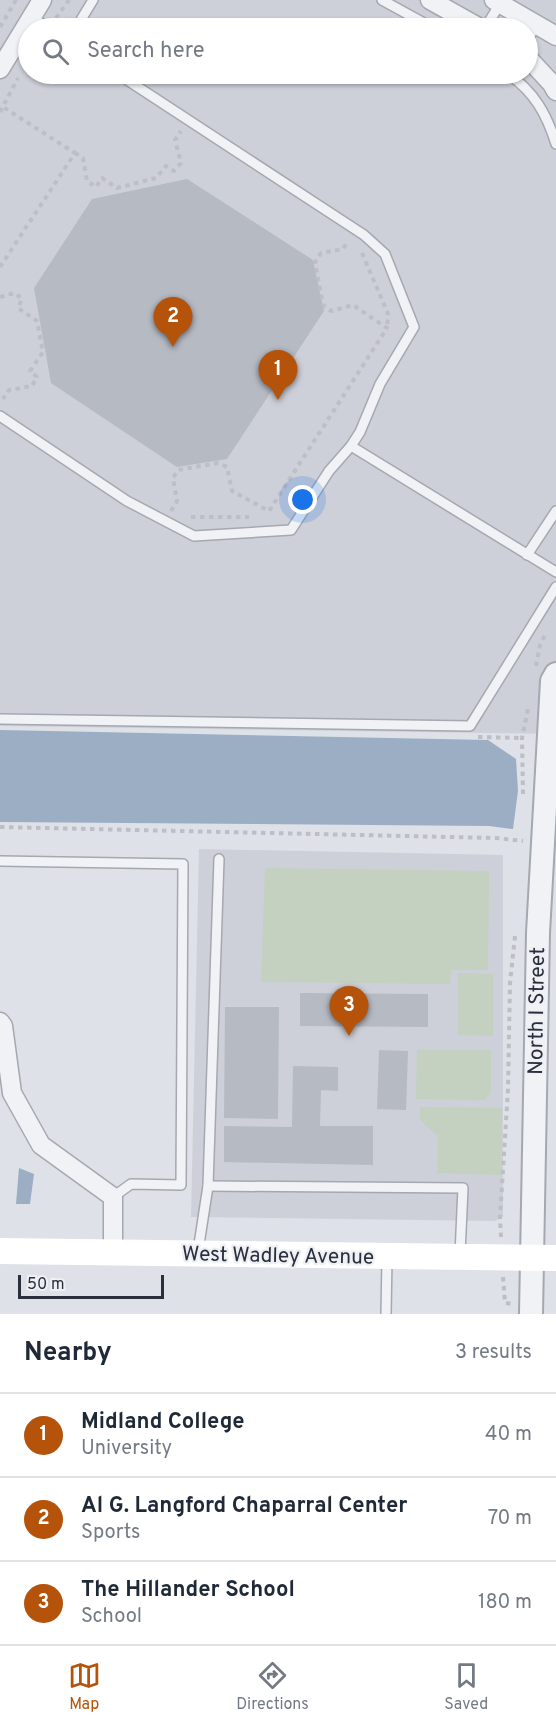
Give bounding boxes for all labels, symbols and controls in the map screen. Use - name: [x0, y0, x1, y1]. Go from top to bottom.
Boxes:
- search box: [18, 18, 538, 84]
- icon: search: [39, 35, 72, 68]
- text: Search here: [87, 38, 205, 65]
- pin: 2: [154, 298, 192, 347]
- pin: 1: [258, 350, 298, 400]
- your location: [288, 485, 317, 514]
- street label: North I Street: [523, 947, 552, 1075]
- pin: 3: [330, 986, 368, 1036]
- street label: West Wadley Avenue: [182, 1241, 374, 1272]
- scale bar: [18, 1272, 164, 1300]
- text: 50 m: [27, 1275, 65, 1295]
- text: Nearby: [24, 1337, 112, 1370]
- text: 3 results: [455, 1340, 532, 1366]
- text: Midland College: [81, 1409, 244, 1436]
- text: 1: [40, 1422, 48, 1448]
- text: 40 m: [485, 1422, 532, 1448]
- text: University: [81, 1436, 172, 1462]
- text: Al G. Langford Chaparral Center: [81, 1493, 407, 1520]
- text: 2: [37, 1506, 50, 1532]
- text: 70 m: [488, 1506, 532, 1532]
- text: Sports: [81, 1520, 141, 1546]
- text: The Hillander School: [81, 1577, 295, 1604]
- text: 3: [38, 1590, 50, 1616]
- text: 180 m: [478, 1590, 532, 1616]
- text: School: [81, 1604, 142, 1630]
- tab: Map: [68, 1659, 101, 1715]
- tab: Directions: [236, 1659, 309, 1715]
- tab: Saved: [444, 1659, 488, 1715]

